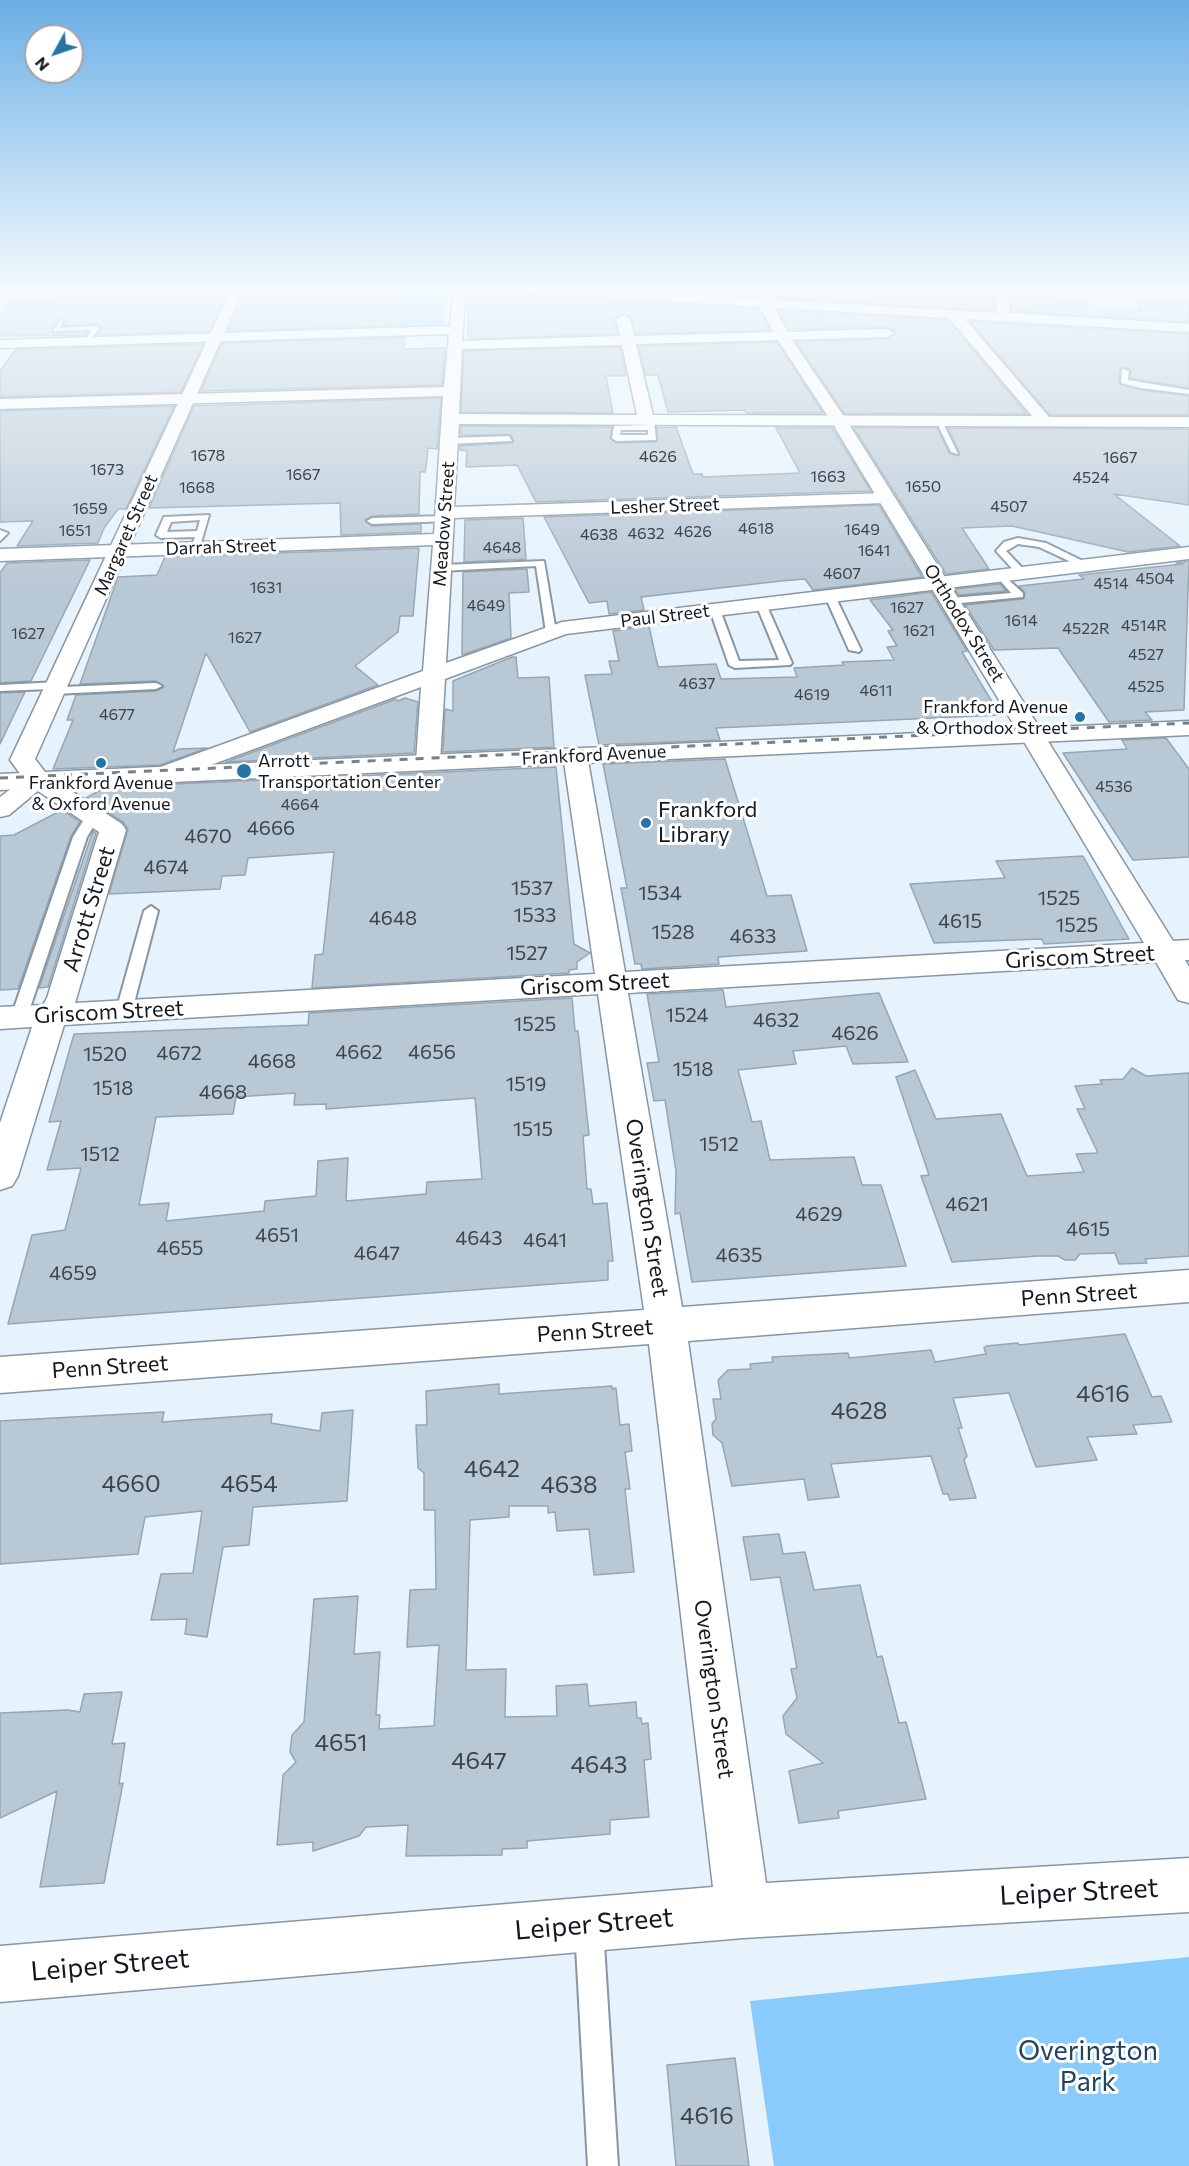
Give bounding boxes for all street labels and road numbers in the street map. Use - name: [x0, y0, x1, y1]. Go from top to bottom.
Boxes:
- street label: Meadow Street: [429, 461, 459, 587]
- street label: Margaret Street: [90, 471, 162, 599]
- street label: Lesher Street: [610, 493, 720, 519]
- street label: Darrah Street: [165, 534, 277, 560]
- street label: Orthodox Street: [919, 560, 1009, 686]
- street label: Paul Street: [619, 600, 711, 632]
- street label: Frankford Avenue: [521, 740, 667, 770]
- street label: Arrott Street: [57, 843, 121, 975]
- street label: Griscom Street: [1004, 940, 1156, 974]
- street label: Griscom Street: [519, 967, 671, 1001]
- street label: Griscom Street: [33, 995, 185, 1029]
- street label: Overington Street: [620, 1117, 674, 1299]
- street label: Penn Street: [1020, 1278, 1138, 1312]
- street label: Penn Street: [536, 1314, 654, 1348]
- street label: Penn Street: [51, 1350, 169, 1384]
- street label: Overington Street: [688, 1598, 740, 1780]
- street label: Leiper Street: [999, 1872, 1159, 1912]
- street label: Leiper Street: [513, 1901, 675, 1947]
- street label: Leiper Street: [29, 1942, 191, 1988]

